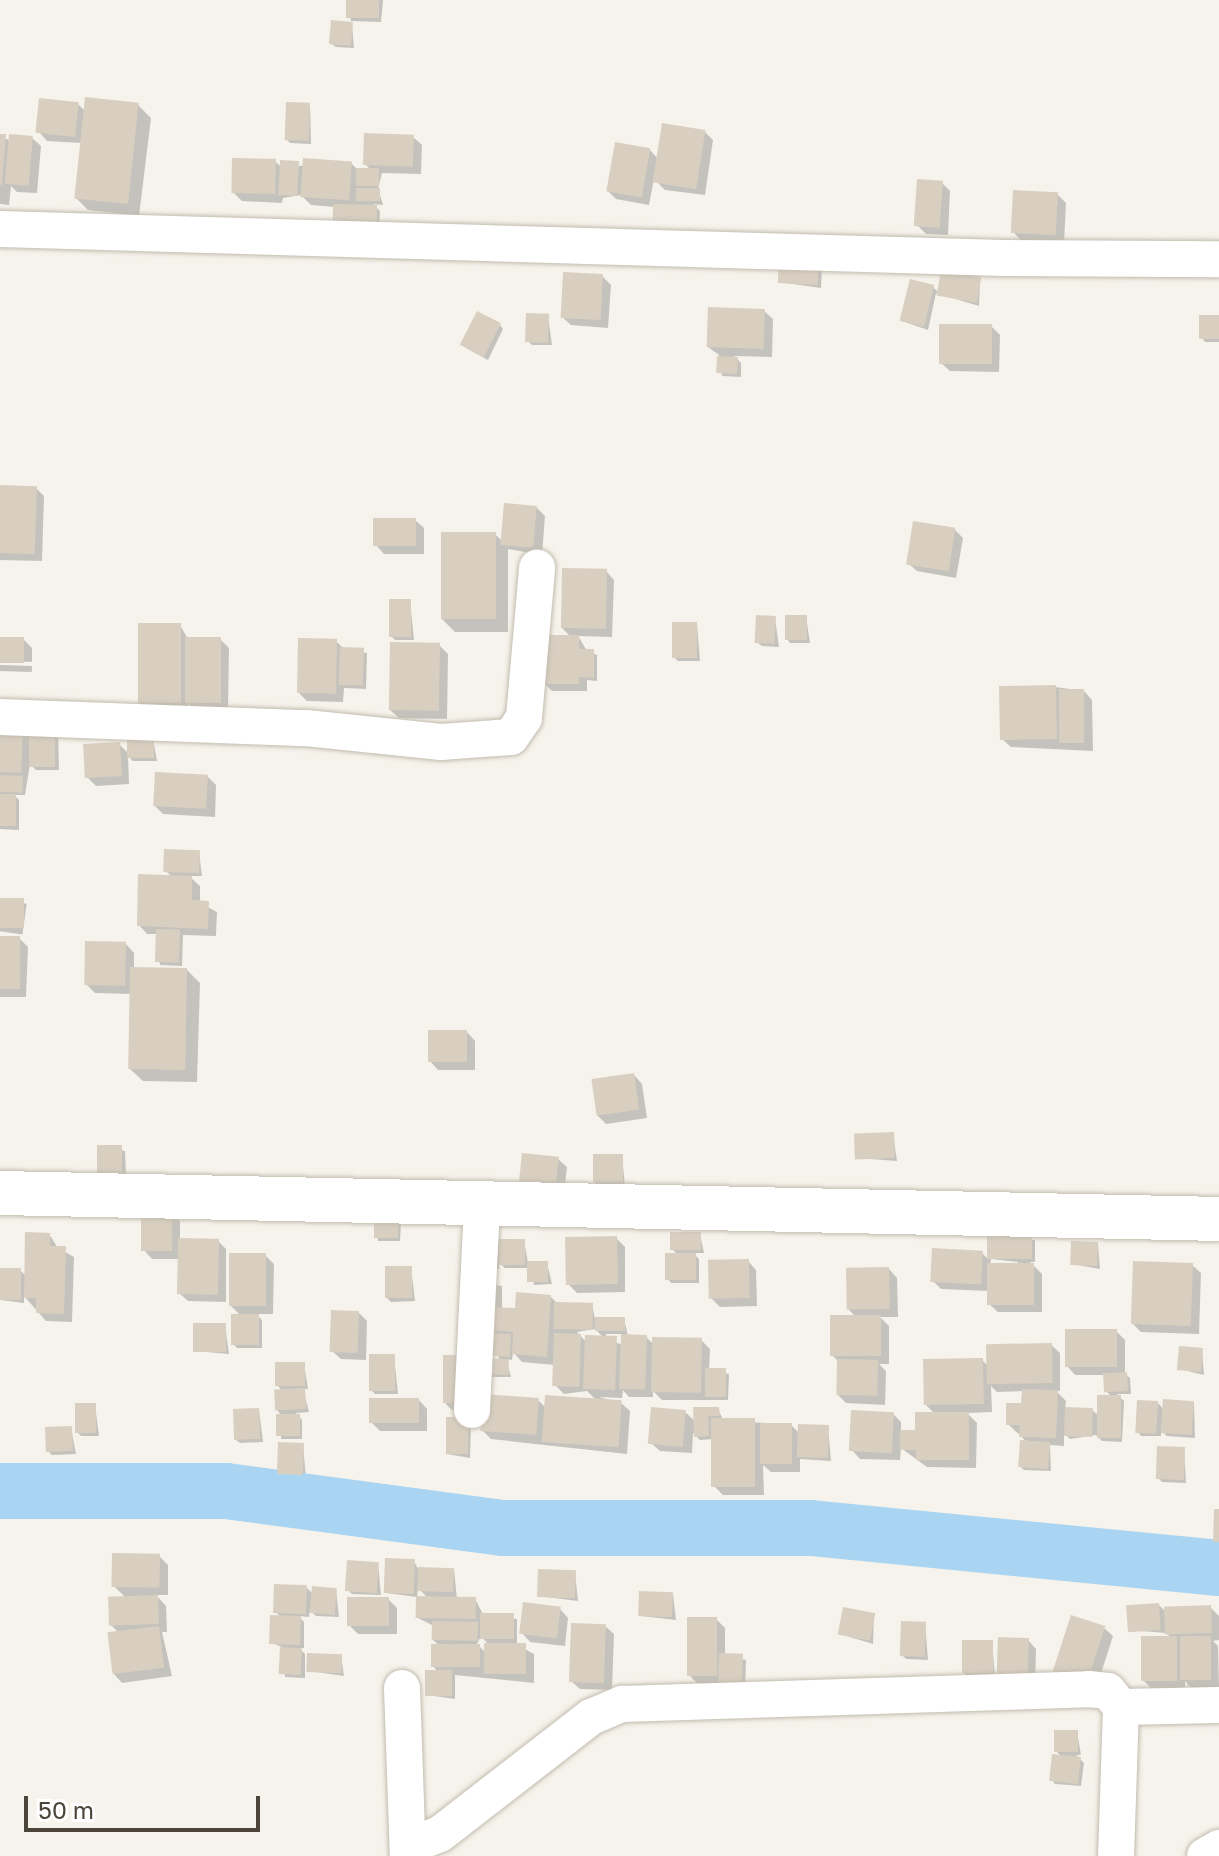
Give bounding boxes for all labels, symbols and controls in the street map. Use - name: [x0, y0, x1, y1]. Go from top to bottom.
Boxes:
- scale bar: [28, 1780, 264, 1830]
- text: 50 m: [38, 1795, 94, 1824]

